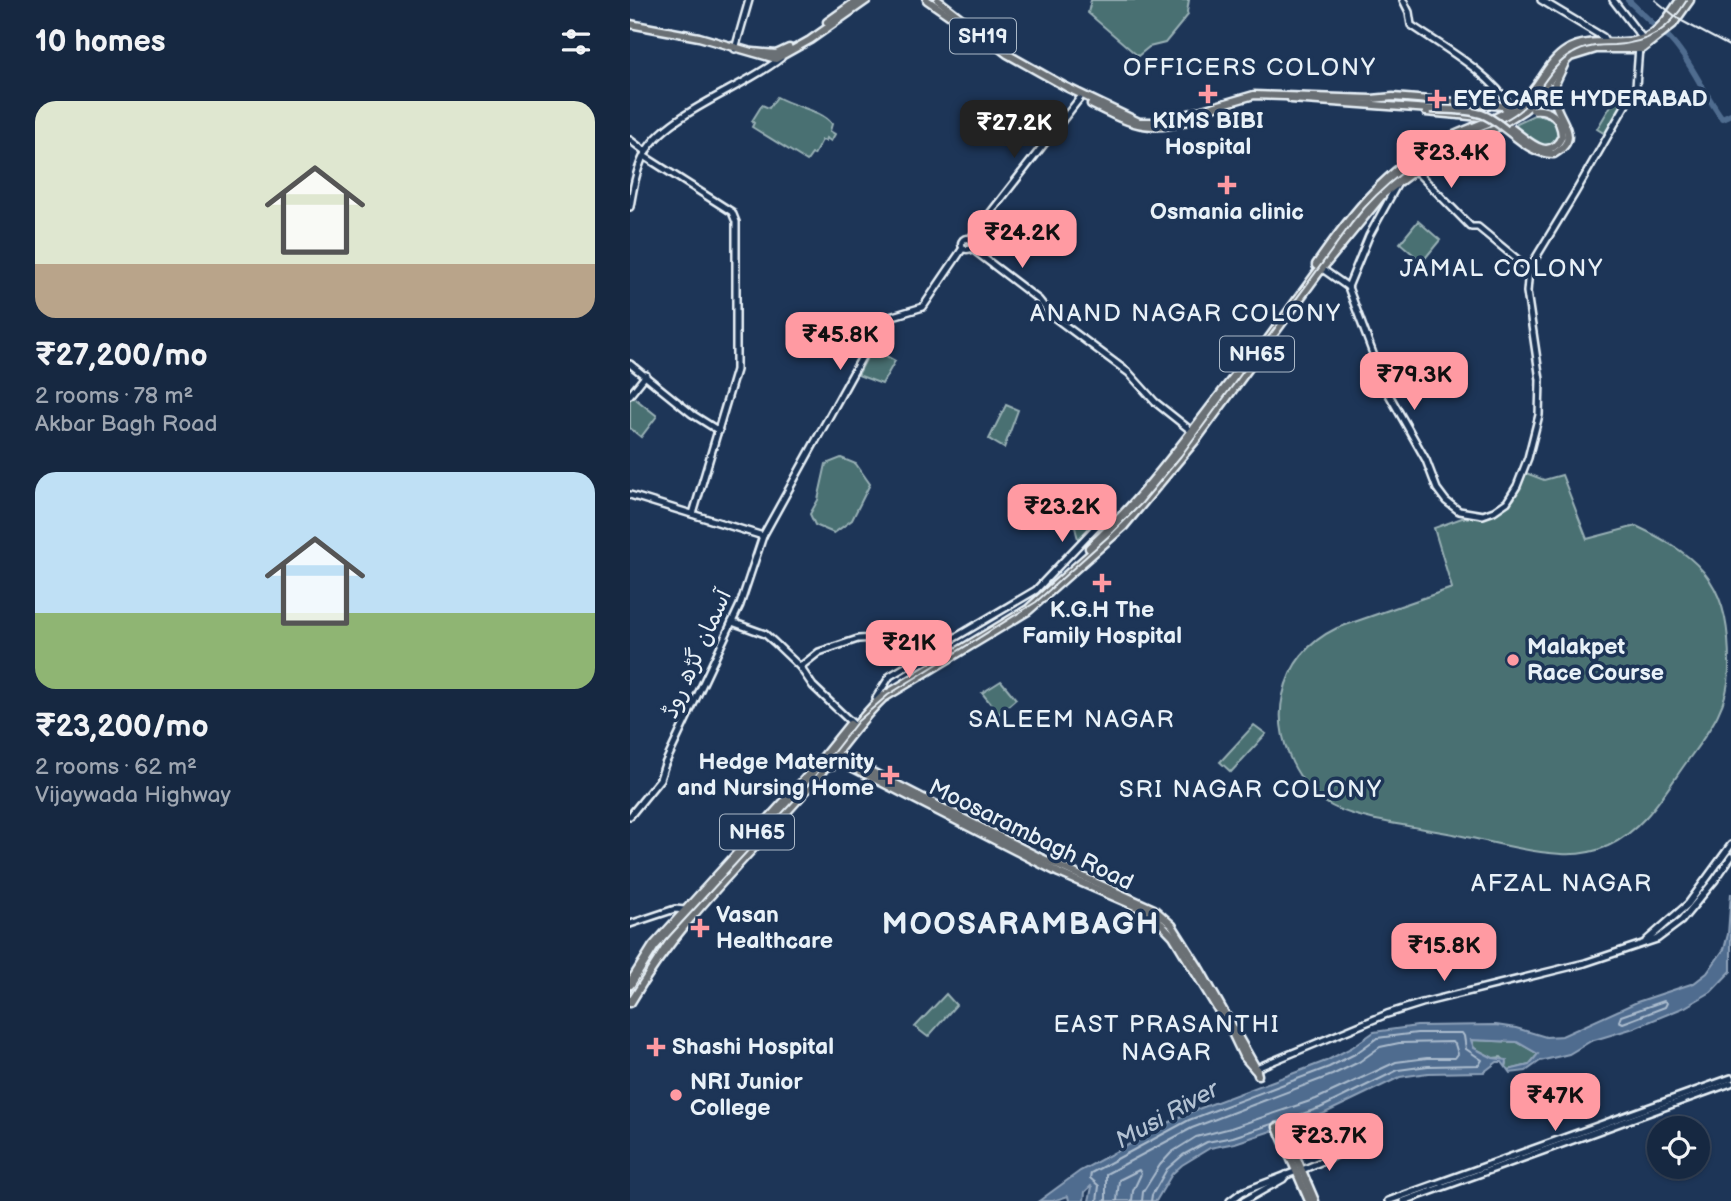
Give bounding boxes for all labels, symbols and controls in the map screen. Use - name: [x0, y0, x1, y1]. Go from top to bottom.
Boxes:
- road number: SH19: [950, 19, 1016, 54]
- icon: filters: [557, 23, 595, 61]
- text: 10 homes: [35, 24, 166, 60]
- district label: OFFICERS COLONY: [1123, 53, 1377, 82]
- marker: KIMS BIBI Hospital: [1198, 84, 1218, 104]
- place label: EYE CARE HYDERABAD: [1453, 85, 1708, 113]
- marker: EYE CARE HYDERABAD: [1427, 89, 1447, 109]
- pin: ₹27.2K: [957, 100, 1071, 160]
- place label: KIMS BIBI Hospital: [1152, 107, 1264, 161]
- text: ₹27.2K: [976, 109, 1052, 137]
- pin: ₹23.4K: [1394, 130, 1508, 190]
- text: ₹23.4K: [1413, 139, 1489, 167]
- icon: home: [252, 147, 378, 273]
- marker: Osmania clinic: [1217, 175, 1237, 195]
- place label: Osmania clinic: [1150, 198, 1304, 226]
- pin: ₹24.2K: [965, 210, 1079, 270]
- text: ₹24.2K: [984, 219, 1060, 247]
- district label: JAMAL COLONY: [1400, 254, 1604, 283]
- district label: ANAND NAGAR COLONY: [1030, 299, 1342, 328]
- pin: ₹45.8K: [783, 312, 897, 372]
- text: ₹45.8K: [801, 321, 879, 349]
- road number: NH65: [1220, 336, 1294, 372]
- text: ₹27,200/mo: [35, 338, 208, 374]
- pin: ₹79.3K: [1357, 352, 1471, 412]
- text: ₹79.3K: [1376, 361, 1452, 389]
- text: 2 rooms · 78 m²: [35, 382, 193, 410]
- text: Akbar Bagh Road: [35, 410, 217, 438]
- pin: ₹23.2K: [1005, 484, 1119, 544]
- text: ₹23.2K: [1024, 493, 1100, 521]
- icon: home: [252, 518, 378, 644]
- marker: K.G.H The Family Hospital: [1092, 573, 1112, 593]
- street label: آسمان گڑھ روڈ: [656, 584, 738, 723]
- place label: K.G.H The Family Hospital: [1022, 596, 1182, 650]
- pin: ₹21K: [868, 620, 950, 680]
- text: ₹21K: [882, 629, 936, 657]
- place label: Malakpet Race Course: [1527, 633, 1664, 687]
- marker: Malakpet Race Course: [1505, 652, 1521, 668]
- district label: SALEEM NAGAR: [968, 705, 1176, 734]
- text: ₹23,200/mo: [35, 709, 209, 745]
- place label: Hedge Maternity and Nursing Home: [677, 748, 874, 802]
- text: 2 rooms · 62 m²: [35, 753, 197, 781]
- marker: Hedge Maternity and Nursing Home: [880, 765, 900, 785]
- street label: Moosarambagh Road: [924, 773, 1138, 897]
- district label: SRI NAGAR COLONY: [1119, 775, 1383, 804]
- text: Vijaywada Highway: [35, 781, 231, 809]
- road number: NH65: [720, 814, 794, 850]
- district label: AFZAL NAGAR: [1471, 869, 1653, 898]
- place label: Vasan Healthcare: [716, 901, 833, 955]
- district label: MOOSARAMBAGH: [882, 907, 1160, 943]
- marker: Vasan Healthcare: [690, 918, 710, 938]
- pin: ₹15.8K: [1387, 923, 1501, 983]
- text: ₹15.8K: [1407, 932, 1481, 960]
- district label: EAST PRASANTHI NAGAR: [1054, 1010, 1280, 1067]
- place label: Shashi Hospital: [672, 1033, 834, 1061]
- marker: Shashi Hospital: [646, 1037, 666, 1057]
- place label: NRI Junior College: [690, 1068, 803, 1122]
- water label: Musi River: [1110, 1074, 1226, 1155]
- pin: ₹47K: [1514, 1074, 1596, 1133]
- text: ₹47K: [1526, 1082, 1584, 1110]
- marker: NRI Junior College: [668, 1087, 684, 1103]
- pin: ₹23.7K: [1272, 1114, 1386, 1173]
- map controls: [1647, 1116, 1710, 1179]
- button: locate: [1647, 1116, 1710, 1179]
- text: ₹23.7K: [1291, 1122, 1367, 1150]

